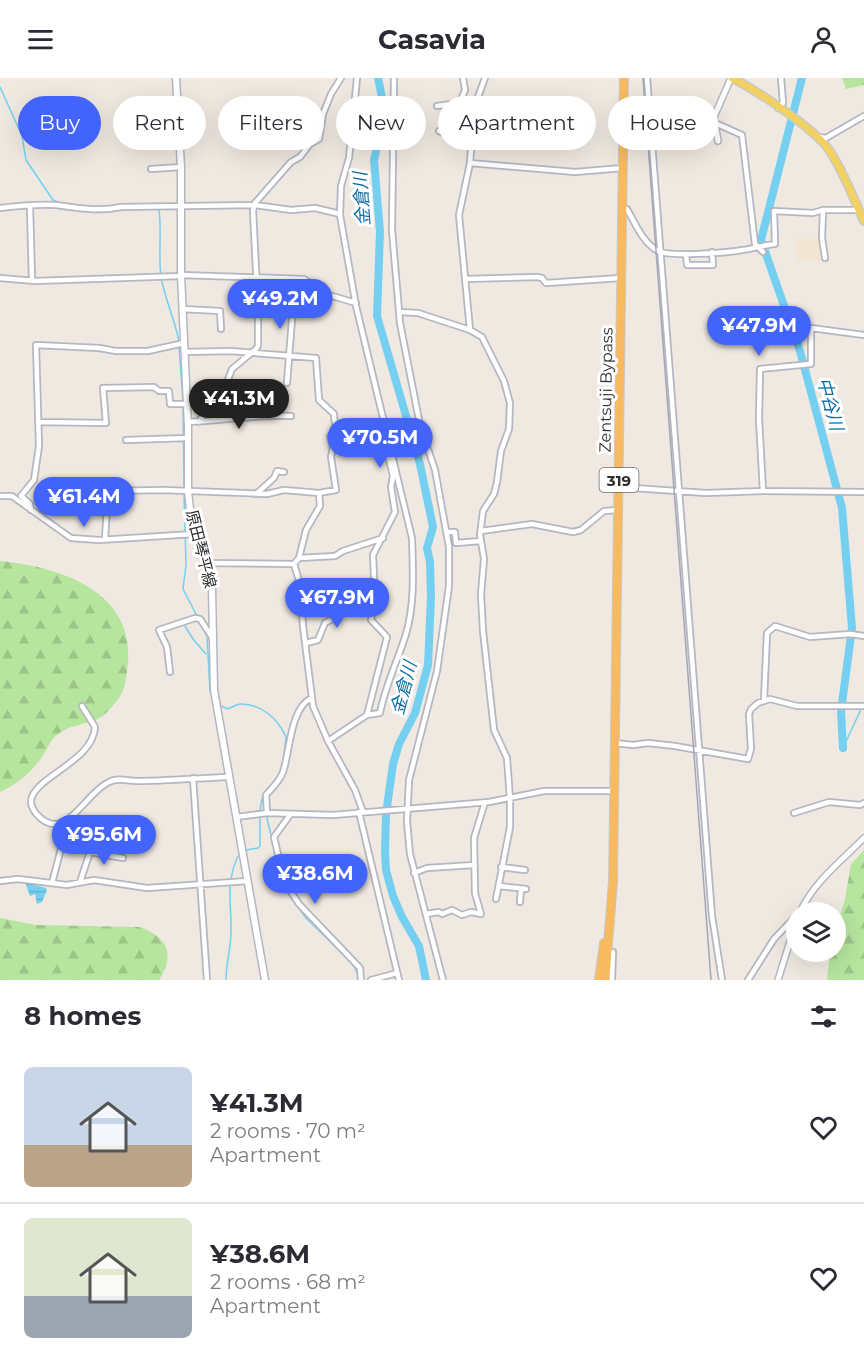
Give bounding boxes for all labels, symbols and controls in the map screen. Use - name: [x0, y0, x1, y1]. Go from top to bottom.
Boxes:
- icon: menu: [24, 23, 57, 56]
- text: Casavia: [378, 23, 486, 56]
- icon: person: [807, 23, 840, 56]
- chip: Buy: [18, 96, 101, 150]
- chip: Rent: [113, 96, 206, 150]
- chip: Filters: [218, 96, 324, 150]
- chip: New: [336, 96, 426, 150]
- chip: Apartment: [438, 96, 596, 150]
- chip: House: [608, 96, 718, 150]
- water label: 金倉川: [349, 169, 375, 227]
- pin: ¥49.2M: [231, 279, 329, 330]
- text: ¥49.2M: [241, 286, 319, 310]
- pin: ¥47.9M: [710, 306, 808, 357]
- text: ¥47.9M: [721, 313, 797, 337]
- street label: Zentsuji Bypass: [595, 327, 617, 453]
- water label: 中谷川: [812, 375, 848, 435]
- pin: ¥41.3M: [190, 379, 288, 430]
- text: ¥41.3M: [203, 386, 275, 410]
- pin: ¥70.5M: [331, 418, 429, 469]
- text: ¥70.5M: [342, 425, 418, 449]
- road number: 319: [600, 468, 638, 492]
- pin: ¥61.4M: [35, 477, 133, 528]
- text: ¥61.4M: [47, 484, 121, 508]
- street label: 原田琴平線: [182, 508, 220, 590]
- pin: ¥67.9M: [288, 578, 386, 629]
- text: ¥67.9M: [299, 585, 375, 609]
- water label: 金倉川: [386, 657, 422, 717]
- pin: ¥95.6M: [55, 815, 153, 866]
- text: ¥95.6M: [66, 822, 142, 846]
- pin: ¥38.6M: [266, 854, 364, 905]
- text: ¥38.6M: [277, 861, 353, 885]
- map controls: [786, 902, 846, 962]
- button: layers: [786, 902, 846, 962]
- text: 8 homes: [24, 1000, 141, 1032]
- icon: filters: [807, 1000, 840, 1033]
- text: ¥41.3M: [210, 1087, 304, 1119]
- icon: home: [72, 1091, 144, 1163]
- icon: heart: [807, 1111, 840, 1144]
- text: 2 rooms · 70 m²: [210, 1119, 366, 1143]
- text: Apartment: [210, 1143, 321, 1167]
- text: ¥38.6M: [210, 1238, 310, 1270]
- icon: home: [72, 1242, 144, 1314]
- icon: heart: [807, 1262, 840, 1295]
- text: 2 rooms · 68 m²: [210, 1270, 366, 1294]
- text: Apartment: [210, 1294, 321, 1318]

